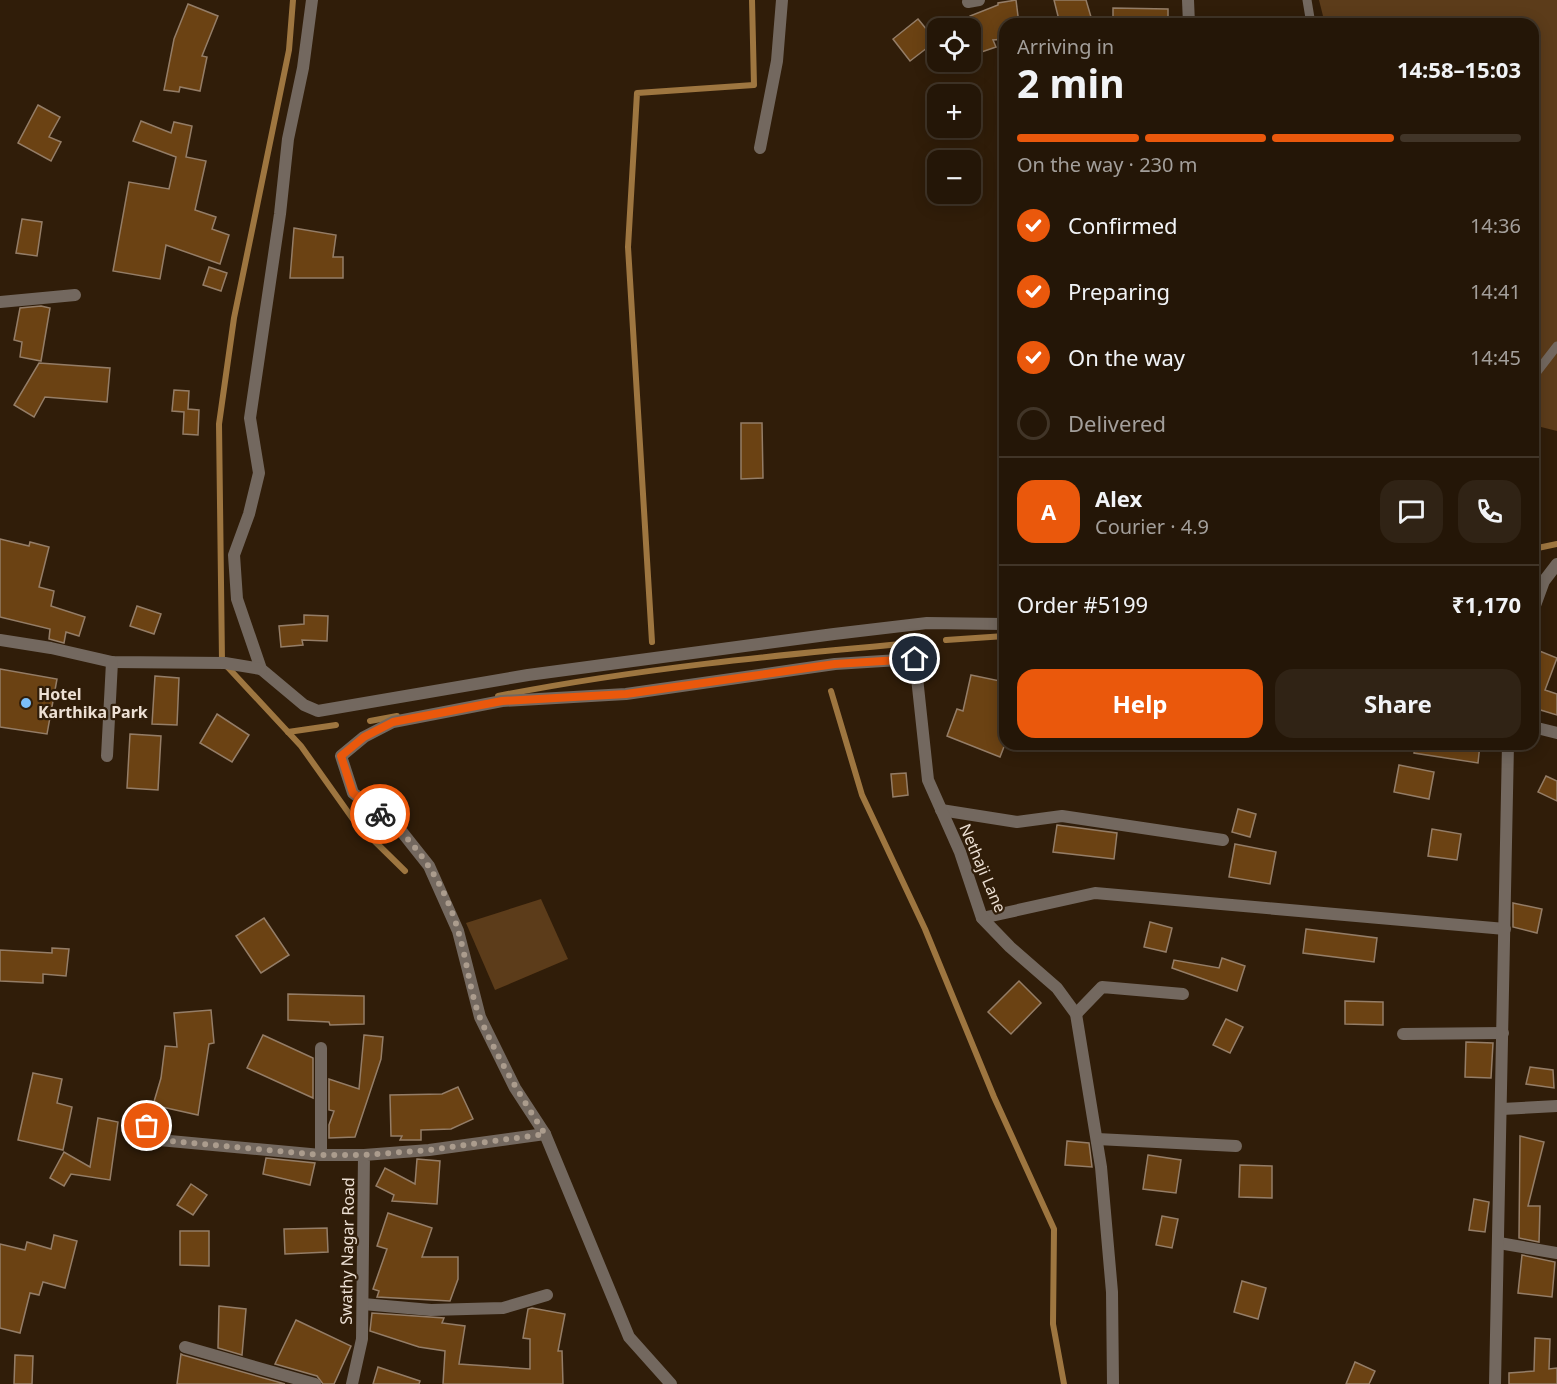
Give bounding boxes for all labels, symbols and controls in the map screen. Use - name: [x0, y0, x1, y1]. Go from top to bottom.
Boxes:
- map controls: [927, 18, 981, 204]
- button: locate: [927, 18, 981, 72]
- text: Arriving in: [1017, 33, 1114, 60]
- text: 14:58–15:03: [1397, 54, 1521, 84]
- text: 2 min: [1017, 56, 1124, 109]
- button: +: [927, 84, 981, 138]
- button: −: [927, 150, 981, 204]
- text: On the way · 230 m: [1017, 151, 1197, 178]
- icon: check: [1017, 209, 1050, 242]
- text: Confirmed: [1068, 210, 1178, 240]
- text: 14:36: [1470, 212, 1521, 239]
- icon: check: [1017, 275, 1050, 308]
- text: Preparing: [1068, 276, 1170, 306]
- text: 14:41: [1470, 278, 1521, 305]
- icon: check: [1017, 341, 1050, 374]
- text: On the way: [1068, 342, 1185, 372]
- text: 14:45: [1470, 344, 1521, 371]
- text: Delivered: [1068, 408, 1166, 438]
- button: chat: [1380, 480, 1443, 543]
- button: phone: [1458, 480, 1521, 543]
- text: Alex: [1095, 483, 1142, 513]
- text: A: [1041, 496, 1056, 526]
- text: Courier · 4.9: [1095, 513, 1209, 540]
- text: Order #5199: [1017, 589, 1148, 619]
- text: ₹1,170: [1452, 589, 1521, 619]
- pin: [889, 633, 940, 684]
- icon: home: [898, 642, 931, 675]
- button: Help: [1017, 669, 1263, 738]
- button: Share: [1275, 669, 1521, 738]
- place label: Hotel Karthika Park: [38, 683, 148, 723]
- marker: Hotel Karthika Park: [19, 696, 33, 710]
- courier: [350, 784, 410, 844]
- icon: bike: [364, 798, 397, 831]
- street label: Nethaji Lane: [954, 820, 1012, 916]
- pin: [121, 1100, 172, 1151]
- icon: bag: [130, 1109, 163, 1142]
- street label: Swathy Nagar Road: [335, 1177, 359, 1325]

